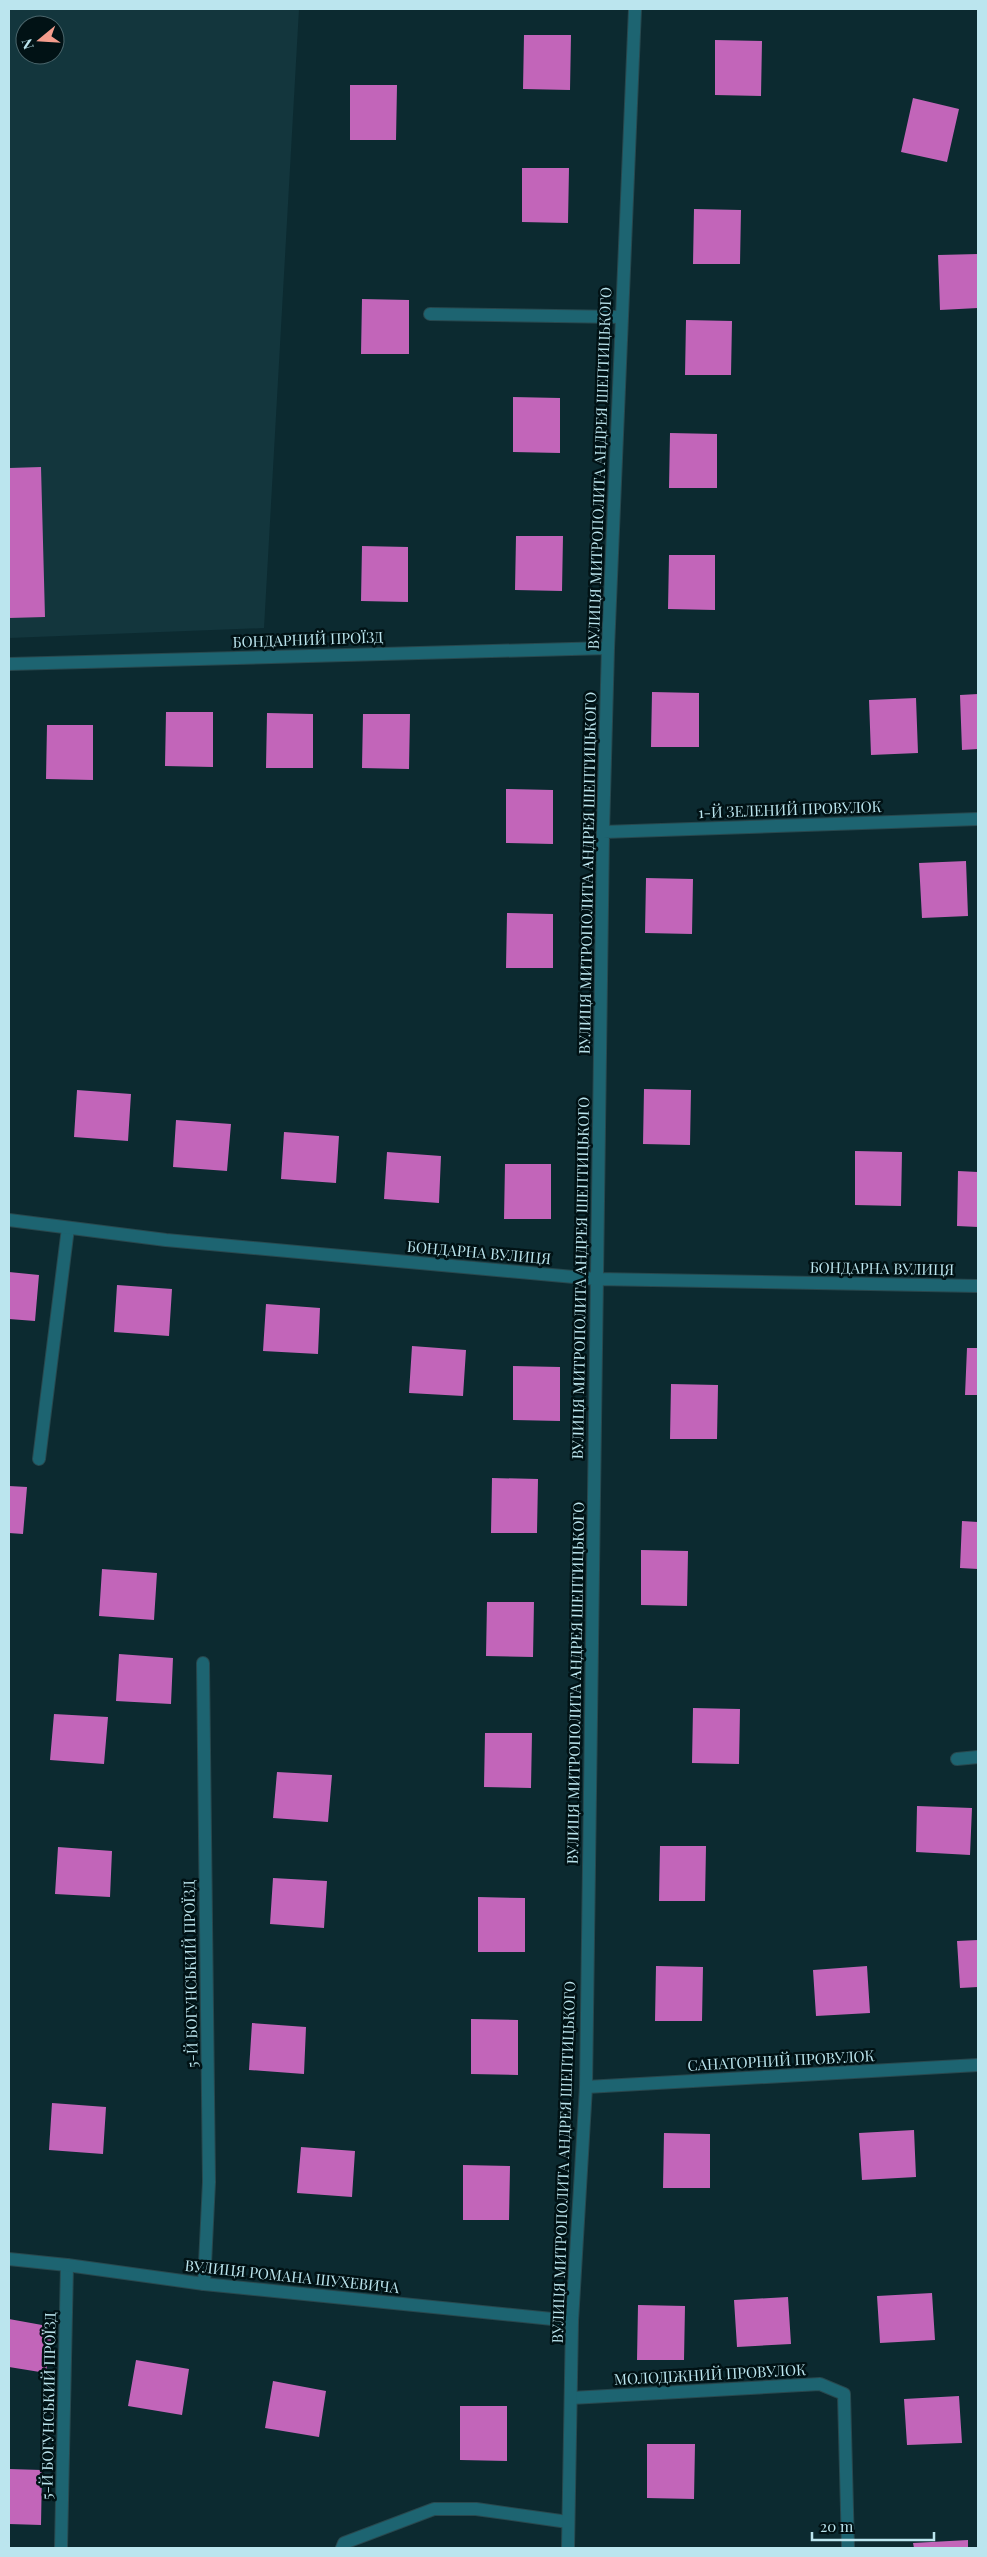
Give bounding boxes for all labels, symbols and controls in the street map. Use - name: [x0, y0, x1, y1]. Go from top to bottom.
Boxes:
- north arrow: [15, 15, 65, 65]
- text: N: [17, 36, 38, 52]
- street label: ВУЛИЦЯ МИТРОПОЛИТА АНДРЕЯ ШЕПТИЦЬКОГО: [583, 286, 615, 650]
- street label: БОНДАРНИЙ ПРОЇЗД: [232, 626, 384, 652]
- street label: ВУЛИЦЯ МИТРОПОЛИТА АНДРЕЯ ШЕПТИЦЬКОГО: [574, 692, 600, 1054]
- street label: 1-Й ЗЕЛЕНИЙ ПРОВУЛОК: [698, 796, 882, 822]
- street label: ВУЛИЦЯ МИТРОПОЛИТА АНДРЕЯ ШЕПТИЦЬКОГО: [567, 1097, 593, 1459]
- street label: БОНДАРНА ВУЛИЦЯ: [406, 1236, 552, 1268]
- street label: БОНДАРНА ВУЛИЦЯ: [810, 1257, 955, 1279]
- street label: ВУЛИЦЯ МИТРОПОЛИТА АНДРЕЯ ШЕПТИЦЬКОГО: [562, 1502, 588, 1864]
- street label: 5-Й БОГУНСЬКИЙ ПРОЇЗД: [178, 1880, 202, 2068]
- street label: ВУЛИЦЯ МИТРОПОЛИТА АНДРЕЯ ШЕПТИЦЬКОГО: [547, 1980, 579, 2344]
- street label: САНАТОРНИЙ ПРОВУЛОК: [687, 2045, 875, 2075]
- street label: ВУЛИЦЯ РОМАНА ШУХЕВИЧА: [184, 2255, 401, 2297]
- street label: 5-Й БОГУНСЬКИЙ ПРОЇЗД: [36, 2312, 60, 2500]
- street label: МОЛОДІЖНИЙ ПРОВУЛОК: [613, 2359, 807, 2389]
- scale bar: [812, 2510, 934, 2542]
- text: 20 m: [820, 2516, 854, 2536]

